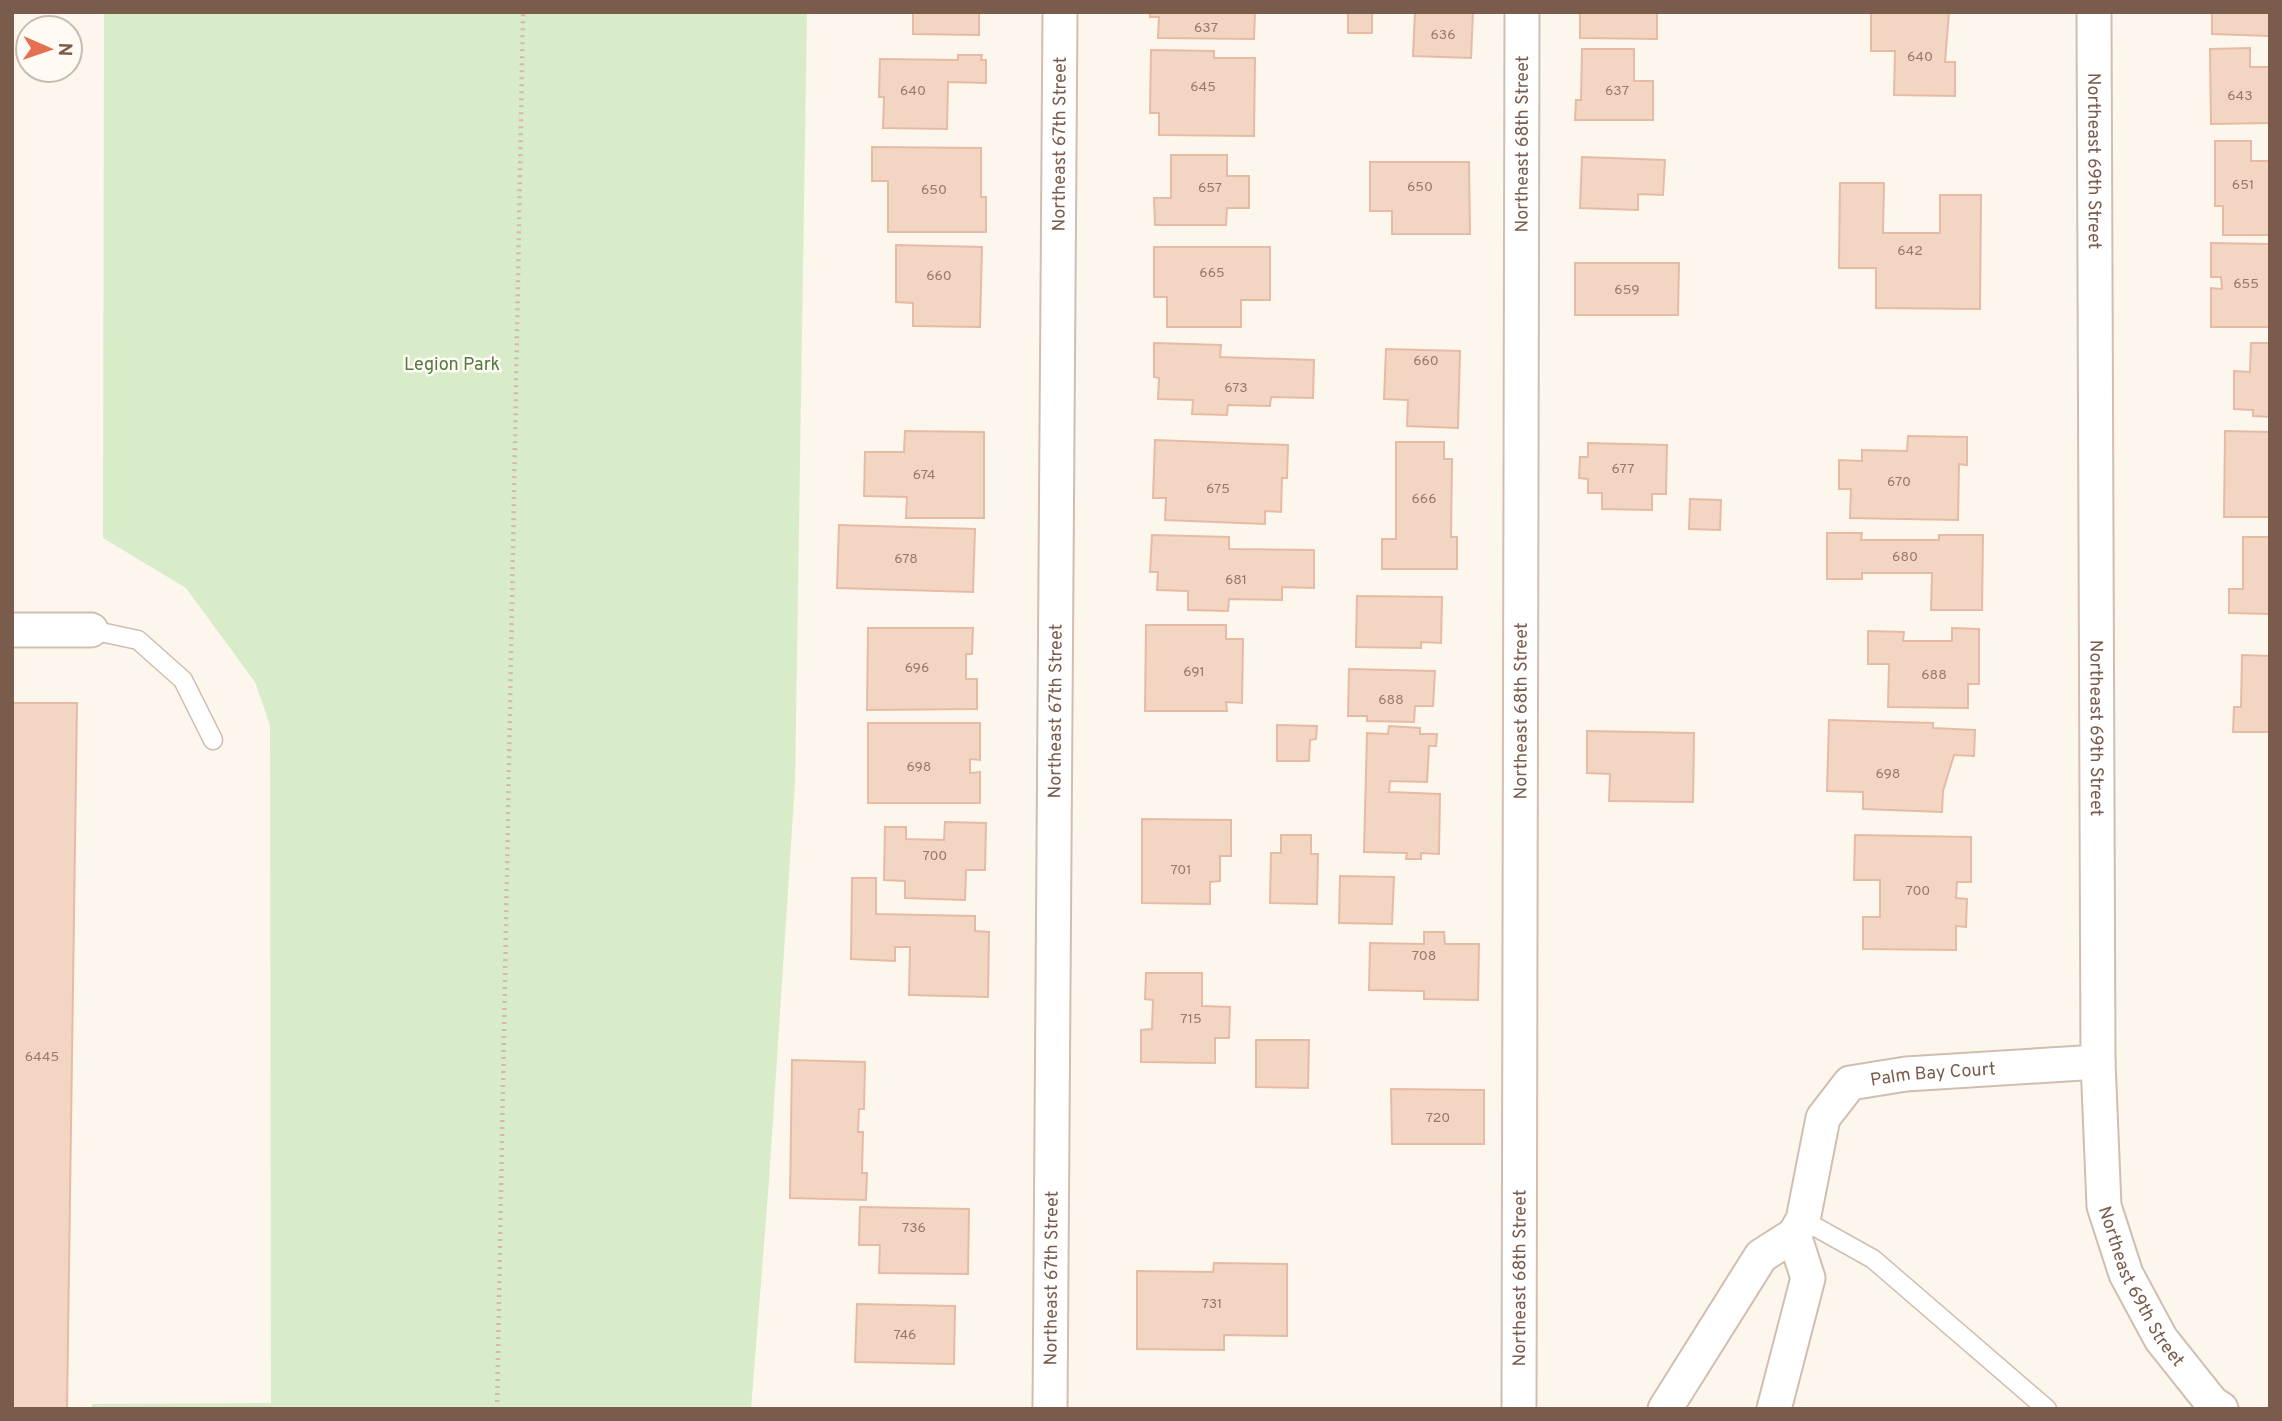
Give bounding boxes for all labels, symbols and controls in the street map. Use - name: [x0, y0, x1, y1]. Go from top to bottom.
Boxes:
- north arrow: [14, 14, 84, 84]
- house number: 637: [1194, 20, 1218, 37]
- house number: 636: [1430, 27, 1456, 44]
- text: N: [52, 42, 76, 57]
- house number: 640: [1907, 49, 1933, 66]
- street label: Northeast 68th Street: [1512, 55, 1535, 233]
- street label: Northeast 67th Street: [1048, 56, 1073, 232]
- street label: Northeast 69th Street: [2081, 73, 2105, 249]
- house number: 645: [1190, 79, 1216, 96]
- house number: 640: [900, 83, 926, 100]
- house number: 637: [1605, 83, 1629, 100]
- house number: 643: [2227, 88, 2253, 105]
- house number: 651: [2232, 177, 2254, 194]
- house number: 650: [1407, 179, 1433, 196]
- house number: 657: [1198, 180, 1222, 197]
- house number: 650: [921, 182, 947, 199]
- house number: 642: [1897, 243, 1923, 260]
- house number: 665: [1199, 265, 1225, 282]
- house number: 660: [926, 268, 952, 285]
- house number: 655: [2233, 276, 2259, 293]
- house number: 659: [1614, 282, 1640, 299]
- house number: 660: [1413, 353, 1439, 370]
- park label: Legion Park: [404, 354, 500, 377]
- house number: 673: [1224, 380, 1248, 397]
- house number: 677: [1611, 461, 1635, 478]
- house number: 674: [913, 467, 935, 484]
- house number: 670: [1887, 474, 1911, 491]
- house number: 675: [1206, 481, 1230, 498]
- house number: 666: [1411, 491, 1437, 508]
- house number: 680: [1892, 549, 1918, 566]
- house number: 678: [894, 551, 918, 568]
- house number: 681: [1225, 572, 1247, 589]
- street label: Northeast 68th Street: [1510, 622, 1534, 800]
- street label: Northeast 67th Street: [1044, 623, 1069, 799]
- street label: Northeast 69th Street: [2083, 640, 2107, 816]
- house number: 696: [905, 660, 929, 677]
- house number: 691: [1183, 664, 1205, 681]
- house number: 688: [1921, 667, 1947, 684]
- house number: 688: [1378, 692, 1404, 709]
- house number: 698: [907, 759, 931, 776]
- house number: 698: [1876, 766, 1900, 783]
- house number: 700: [923, 848, 947, 865]
- house number: 701: [1170, 862, 1192, 879]
- house number: 700: [1906, 883, 1930, 900]
- house number: 708: [1412, 948, 1436, 965]
- house number: 715: [1180, 1011, 1202, 1028]
- house number: 6445: [25, 1049, 59, 1066]
- street label: Palm Bay Court: [1869, 1058, 1997, 1093]
- house number: 720: [1426, 1110, 1450, 1127]
- street label: Northeast 68th Street: [1509, 1189, 1532, 1367]
- street label: Northeast 67th Street: [1040, 1190, 1065, 1366]
- street label: Northeast 69th Street: [2092, 1203, 2189, 1372]
- house number: 736: [902, 1220, 926, 1237]
- house number: 731: [1202, 1296, 1222, 1313]
- house number: 746: [894, 1327, 916, 1344]

